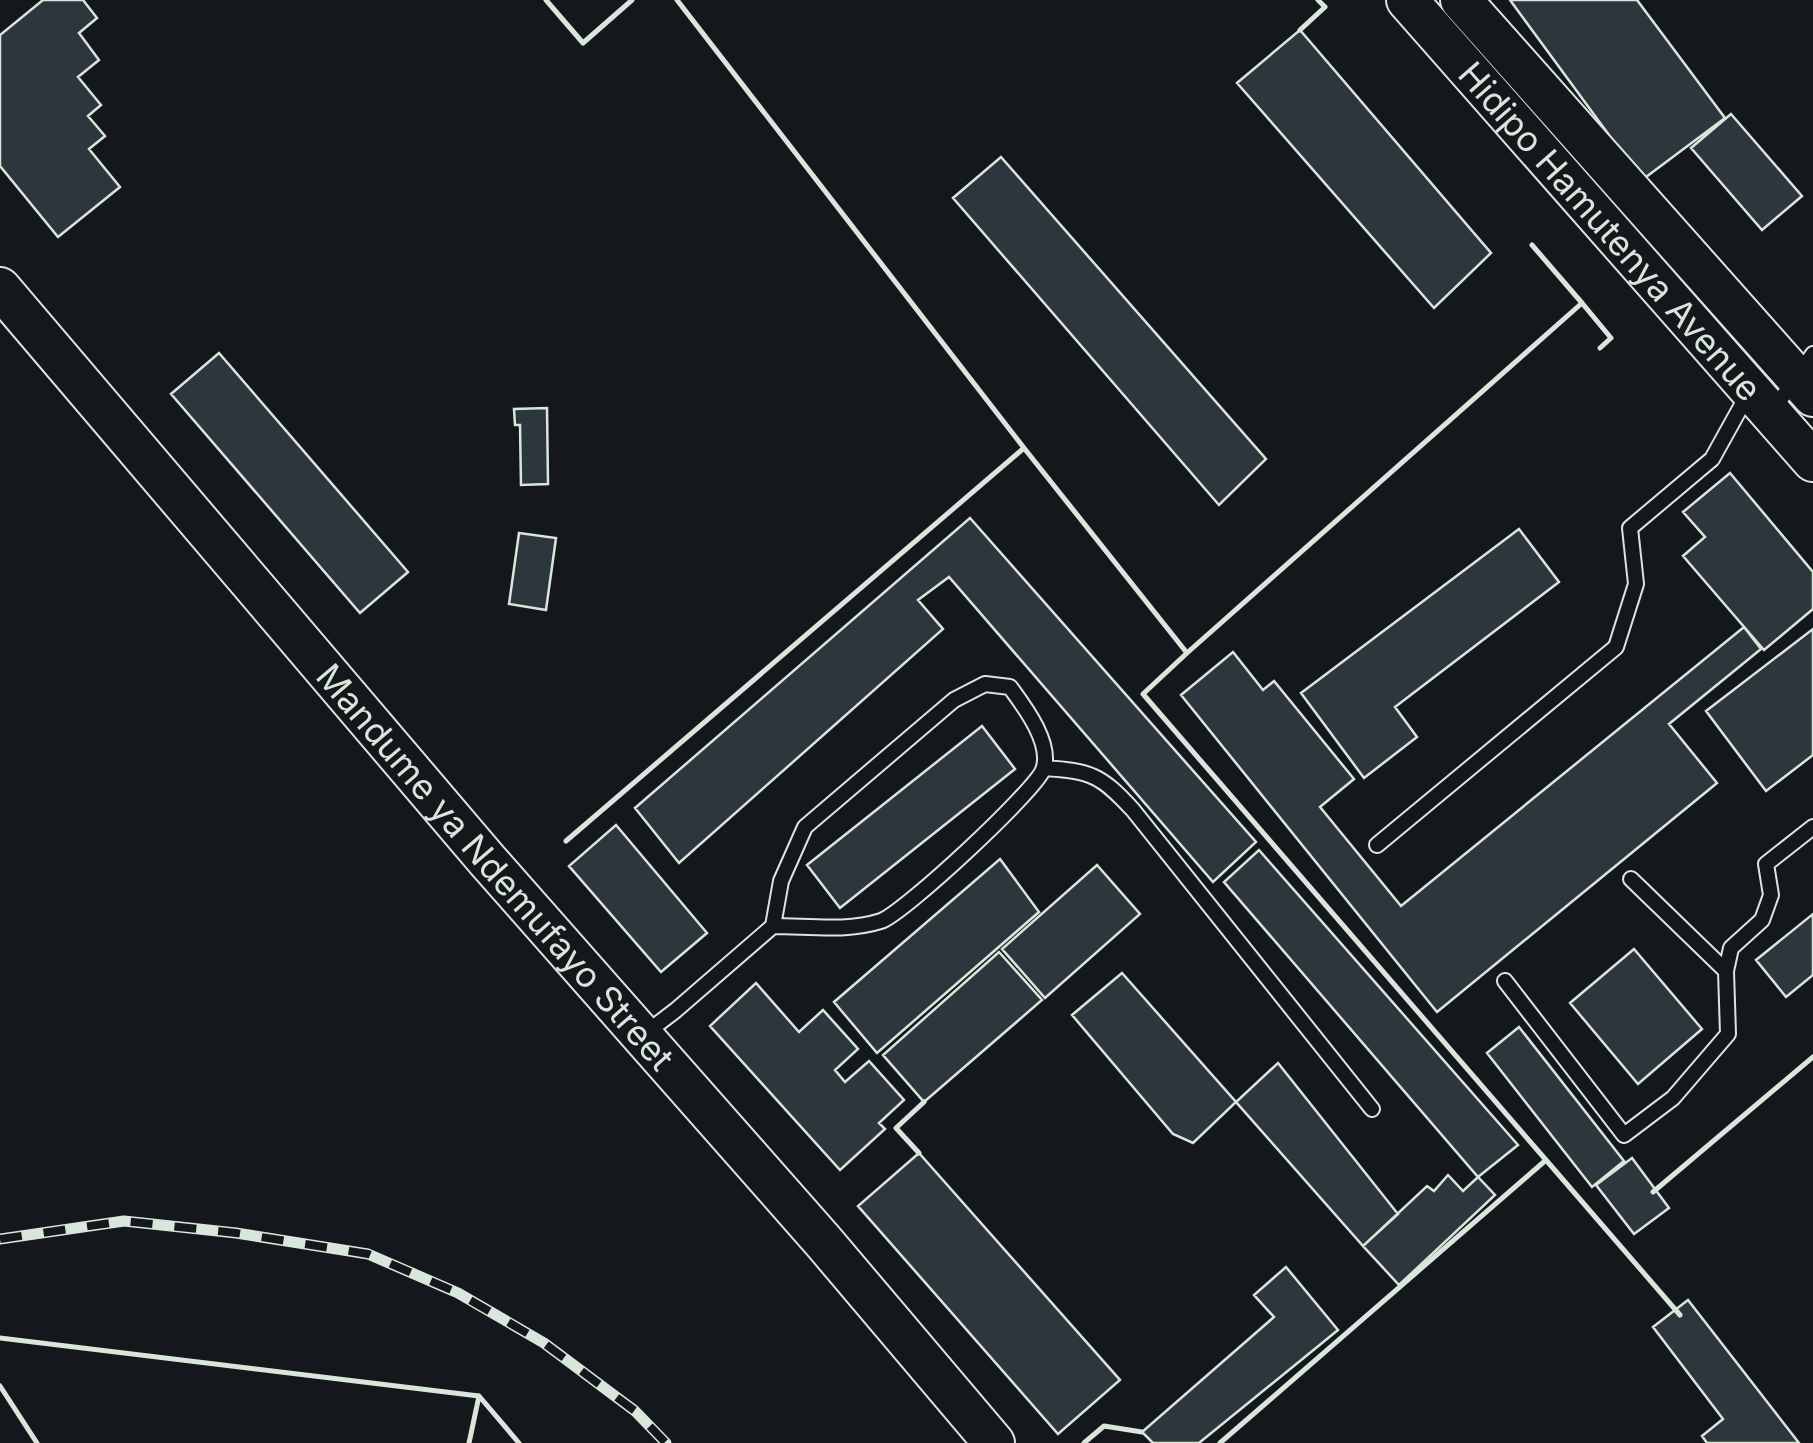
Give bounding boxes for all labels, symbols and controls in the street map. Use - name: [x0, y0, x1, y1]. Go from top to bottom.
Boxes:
- street label: Hidipo Hamutenya Avenue: [1450, 53, 1771, 409]
- street label: Mandume ya Ndemufayo Street: [308, 655, 683, 1078]

